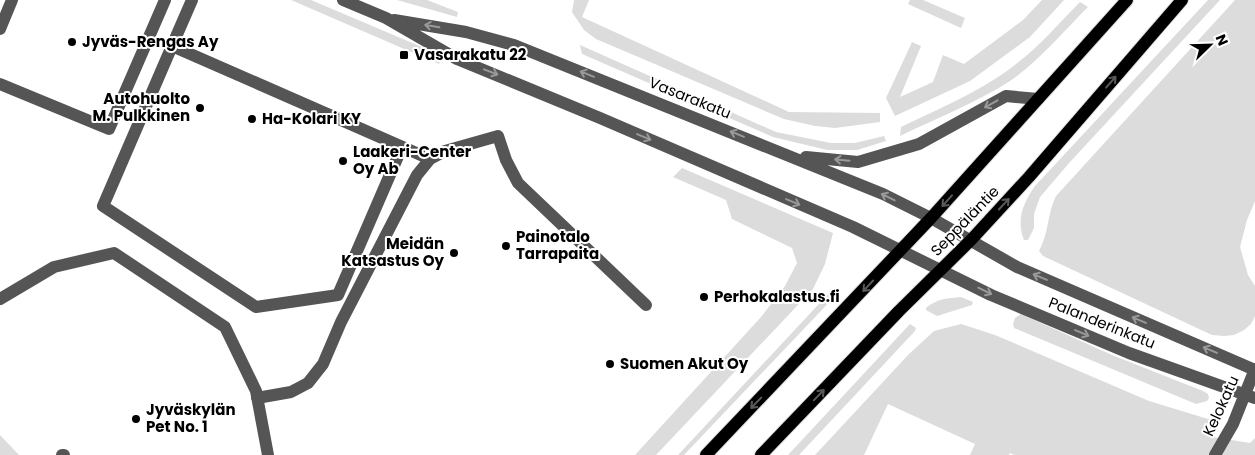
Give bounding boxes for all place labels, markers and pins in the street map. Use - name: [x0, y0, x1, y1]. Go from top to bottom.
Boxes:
- place label: Jyväs-Rengas Ay: [82, 31, 219, 52]
- marker: Jyväs-Rengas Ay: [66, 36, 78, 48]
- place label: Vasarakatu 22: [414, 44, 527, 65]
- marker: Vasarakatu 22: [398, 49, 410, 61]
- place label: Autohuolto M. Pulkkinen: [92, 88, 190, 126]
- marker: Autohuolto M. Pulkkinen: [194, 102, 206, 114]
- place label: Ha-Kolari KY: [262, 108, 361, 129]
- marker: Ha-Kolari KY: [246, 113, 258, 125]
- place label: Laakeri-Center Oy Ab: [353, 141, 472, 179]
- marker: Laakeri-Center Oy Ab: [337, 155, 349, 167]
- place label: Painotalo Tarrapaita: [516, 226, 599, 264]
- place label: Meidän Katsastus Oy: [341, 233, 445, 271]
- marker: Painotalo Tarrapaita: [500, 240, 512, 252]
- marker: Meidän Katsastus Oy: [448, 247, 460, 259]
- place label: Perhokalastus.fi: [714, 286, 840, 307]
- marker: Perhokalastus.fi: [698, 291, 710, 303]
- place label: Suomen Akut Oy: [620, 353, 749, 374]
- marker: Suomen Akut Oy: [604, 358, 616, 370]
- place label: Jyväskylän Pet No. 1: [146, 399, 236, 437]
- marker: Jyväskylän Pet No. 1: [130, 413, 142, 425]

